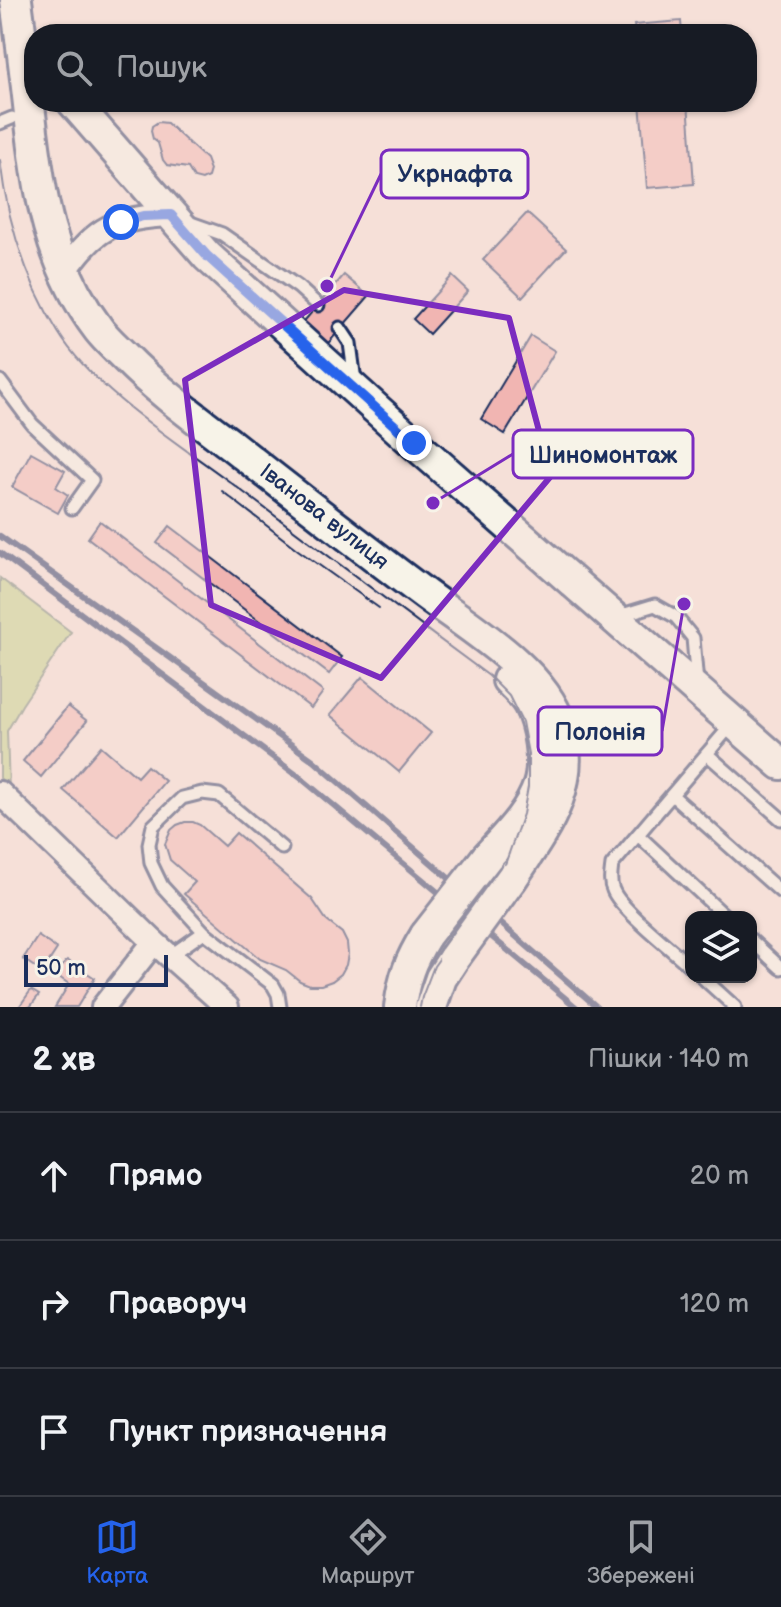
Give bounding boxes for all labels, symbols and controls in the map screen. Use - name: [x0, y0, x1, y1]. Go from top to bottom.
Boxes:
- search box: [24, 24, 757, 112]
- icon: search: [52, 46, 96, 90]
- text: Пошук: [116, 50, 207, 86]
- callout: Укрнафта: [381, 150, 528, 198]
- text: Укрнафта: [397, 160, 514, 189]
- route start: [103, 204, 139, 240]
- route end: [396, 425, 432, 461]
- callout: Шиномонтаж: [513, 430, 693, 478]
- text: Шиномонтаж: [529, 441, 678, 470]
- street label: Іванова вулиця: [254, 458, 394, 576]
- callout: Полонія: [538, 707, 662, 755]
- text: Полонія: [554, 718, 646, 747]
- map controls: [685, 911, 757, 983]
- button: layers: [685, 911, 757, 983]
- scale bar: [24, 951, 168, 987]
- text: 50 m: [36, 955, 86, 982]
- text: 2 хв: [32, 1039, 96, 1080]
- text: Пішки · 140 m: [588, 1044, 749, 1075]
- icon: ahead: [32, 1154, 76, 1198]
- text: Прямо: [108, 1158, 202, 1194]
- text: 20 m: [690, 1161, 749, 1192]
- icon: right: [32, 1282, 76, 1326]
- text: Праворуч: [108, 1286, 247, 1322]
- text: 120 m: [680, 1289, 749, 1320]
- icon: arrive: [32, 1410, 76, 1454]
- text: Пункт призначення: [108, 1414, 387, 1450]
- tab: Карта: [86, 1515, 148, 1590]
- tab: Маршрут: [321, 1515, 415, 1590]
- tab: Збережені: [587, 1515, 695, 1590]

